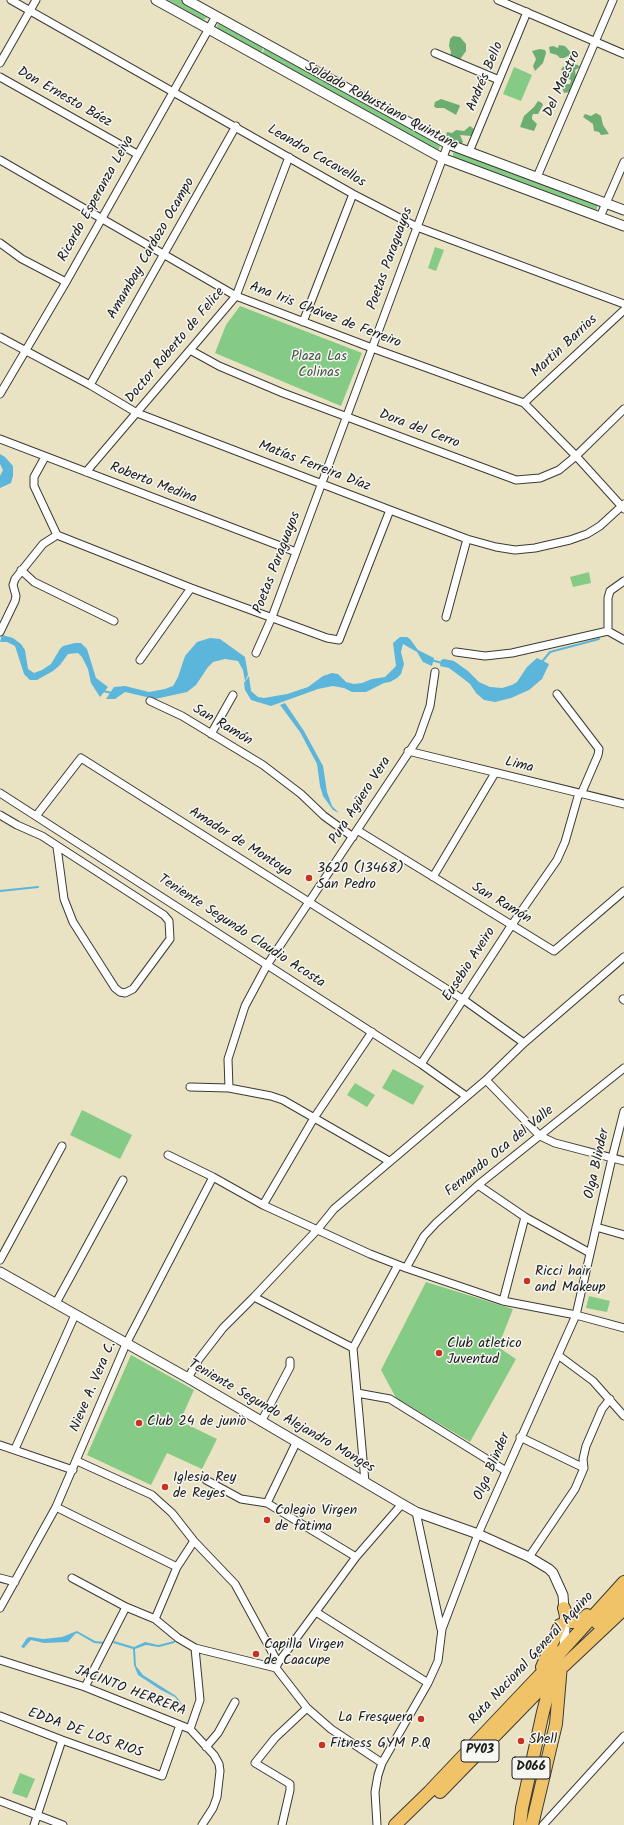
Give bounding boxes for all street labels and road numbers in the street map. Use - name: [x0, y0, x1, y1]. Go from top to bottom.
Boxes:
- street label: Andrés Bello: [464, 40, 508, 114]
- street label: Del Maestro: [541, 48, 585, 120]
- street label: Soldado Robustiano Quintana: [301, 59, 461, 155]
- street label: Don Ernesto Báez: [14, 64, 114, 132]
- street label: Leandro Cacavellos: [264, 122, 368, 192]
- street label: Ricardo Esperanza Leiva: [55, 133, 139, 265]
- street label: Amambay Cardozo Ocampo: [105, 175, 199, 323]
- street label: Poetas Paraguayos: [365, 205, 417, 313]
- street label: Ana Iris Chávez de Ferreiro: [247, 279, 403, 353]
- street label: Doctor Roberto de Felice: [123, 285, 229, 407]
- street label: Martin Barrios: [528, 312, 602, 382]
- street label: Dora del Cerro: [376, 407, 462, 453]
- street label: Matías Ferreira Díaz: [255, 438, 373, 496]
- street label: Roberto Medina: [107, 460, 199, 508]
- street label: Poetas Paraguayos: [251, 510, 305, 616]
- street label: San Ramón: [189, 702, 255, 750]
- street label: Pura Agüero Vera: [326, 754, 396, 848]
- street label: Lima: [503, 754, 535, 778]
- street label: Amador de Montoya: [185, 804, 295, 882]
- street label: Teniente Segundo Claudio Acosta: [154, 872, 328, 992]
- street label: San Ramón: [468, 880, 534, 928]
- street label: Eusebio Aveiro: [440, 925, 500, 1005]
- street label: Fernando Oca del Valle: [442, 1103, 558, 1201]
- street label: Olga Blinder: [582, 1127, 614, 1201]
- street label: Nieve A. Vera C.: [67, 1339, 121, 1435]
- street label: Teniente Segundo Alejandro Monges: [185, 1357, 377, 1477]
- street label: Olga Blinder: [471, 1431, 515, 1503]
- street label: Ruta Nacional General Aquino: [466, 1589, 598, 1729]
- street label: JACINTO HERRERA: [72, 1663, 188, 1721]
- street label: EDDA DE LOS RIOS: [25, 1705, 145, 1763]
- road number: PY03: [461, 1740, 499, 1762]
- road number: D066: [512, 1757, 550, 1779]

